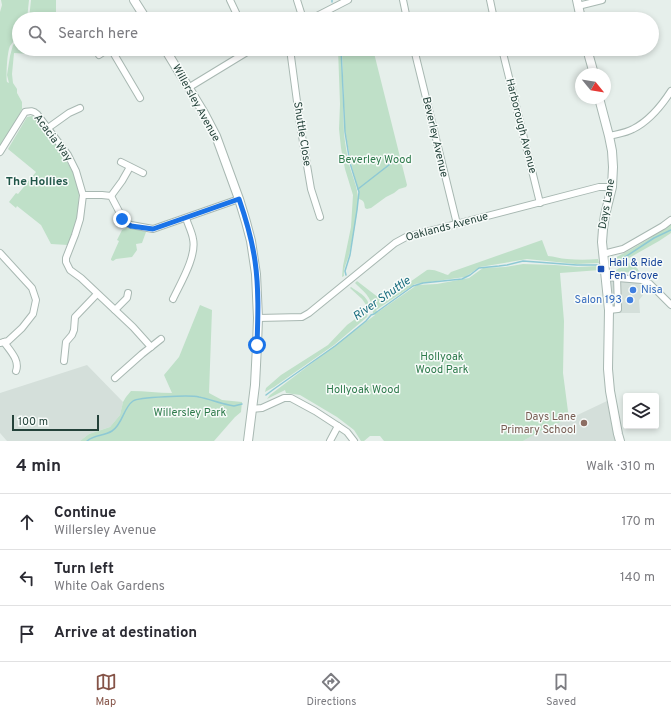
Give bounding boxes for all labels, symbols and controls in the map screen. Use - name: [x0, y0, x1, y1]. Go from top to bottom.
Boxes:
- search box: [12, 12, 659, 56]
- icon: search: [26, 23, 48, 45]
- text: Search here: [58, 25, 138, 44]
- street label: Willersley Avenue: [169, 62, 223, 144]
- north arrow: [575, 68, 611, 104]
- street label: Harborough Avenue: [502, 77, 540, 175]
- street label: Beverley Avenue: [419, 95, 451, 179]
- street label: Shuttle Close: [290, 101, 314, 167]
- street label: Acacia Way: [31, 112, 75, 165]
- park label: Beverley Wood: [338, 153, 412, 167]
- district label: The Hollies: [6, 174, 68, 190]
- street label: Days Lane: [596, 178, 618, 230]
- street label: Oaklands Avenue: [404, 209, 490, 245]
- route end: [113, 210, 131, 228]
- place label: Hail & Ride Fen Grove: [609, 256, 663, 283]
- marker: Hail & Ride Fen Grove: [596, 264, 606, 274]
- water label: River Shuttle: [350, 273, 415, 325]
- place label: Nisa: [641, 283, 663, 297]
- marker: Nisa: [628, 285, 638, 295]
- place label: Salon 193: [575, 293, 622, 307]
- marker: Salon 193: [625, 295, 635, 305]
- route start: [248, 336, 266, 354]
- park label: Hollyoak Wood Park: [415, 350, 469, 377]
- park label: Hollyoak Wood: [326, 383, 400, 397]
- map controls: [623, 393, 659, 429]
- button: layers: [623, 393, 659, 429]
- park label: Willersley Park: [154, 406, 227, 420]
- place label: Days Lane Primary School: [500, 410, 576, 437]
- scale bar: [12, 413, 99, 432]
- text: 100 m: [18, 415, 48, 429]
- marker: Days Lane Primary School: [579, 418, 589, 428]
- text: 4 min: [16, 456, 61, 478]
- text: Walk · 310 m: [586, 459, 655, 475]
- text: Continue: [54, 504, 116, 523]
- icon: ahead: [16, 511, 38, 533]
- text: 170 m: [621, 514, 655, 530]
- text: Willersley Avenue: [54, 523, 156, 539]
- text: Turn left: [54, 560, 114, 579]
- icon: left: [16, 567, 38, 589]
- text: 140 m: [620, 570, 655, 586]
- text: White Oak Gardens: [54, 579, 165, 595]
- icon: arrive: [16, 623, 38, 645]
- text: Arrive at destination: [54, 624, 197, 643]
- tab: Map: [95, 671, 117, 709]
- tab: Directions: [306, 671, 356, 709]
- tab: Saved: [546, 671, 576, 709]

